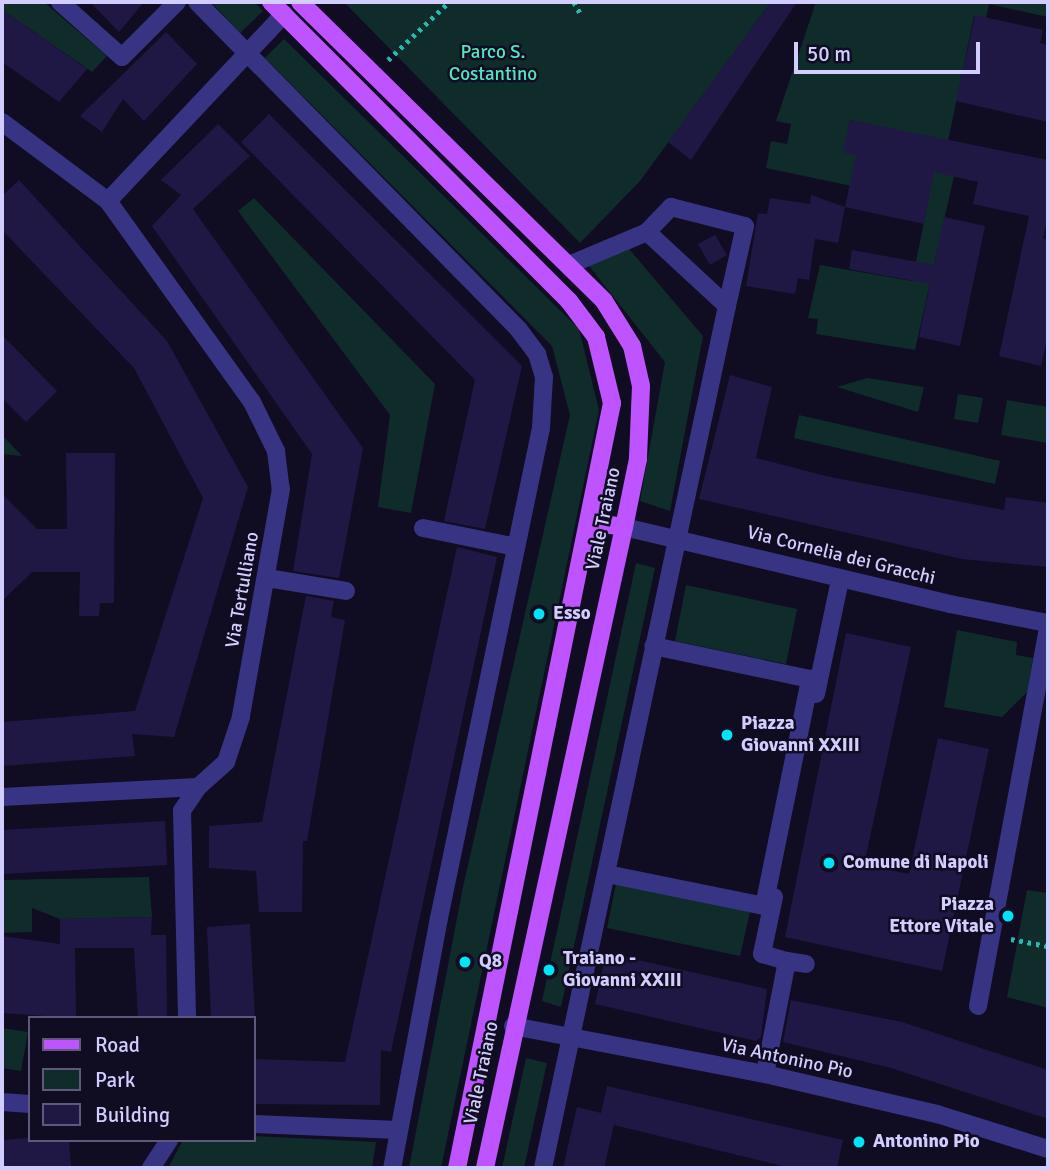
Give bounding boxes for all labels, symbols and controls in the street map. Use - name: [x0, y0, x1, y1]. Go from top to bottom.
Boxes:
- scale bar: [798, 28, 984, 72]
- text: 50 m: [807, 41, 851, 67]
- park label: Parco S. Costantino: [449, 42, 537, 86]
- street label: Viale Traiano: [582, 465, 626, 573]
- street label: Via Cornelia dei Gracchi: [744, 522, 938, 590]
- street label: Via Tertulliano: [222, 530, 264, 650]
- place label: Esso: [553, 603, 591, 625]
- marker: Esso: [531, 606, 547, 622]
- place label: Piazza Giovanni XXIII: [741, 713, 860, 757]
- marker: Piazza Giovanni XXIII: [719, 727, 735, 743]
- place label: Comune di Napoli: [843, 852, 989, 874]
- marker: Comune di Napoli: [821, 855, 837, 871]
- place label: Piazza Ettore Vitale: [889, 894, 994, 938]
- marker: Piazza Ettore Vitale: [1000, 908, 1016, 924]
- place label: Traiano - Giovanni XXIII: [563, 948, 682, 992]
- place label: Q8: [479, 951, 502, 973]
- marker: Q8: [457, 954, 473, 970]
- marker: Traiano - Giovanni XXIII: [541, 962, 557, 978]
- legend: [28, 1016, 256, 1142]
- street label: Viale Traiano: [460, 1019, 504, 1127]
- text: Road: [95, 1032, 140, 1058]
- street label: Via Antonino Pio: [719, 1034, 855, 1084]
- text: Park: [95, 1067, 135, 1093]
- text: Building: [95, 1102, 170, 1128]
- place label: Antonino Pio: [873, 1131, 980, 1153]
- marker: Antonino Pio: [851, 1134, 867, 1150]

